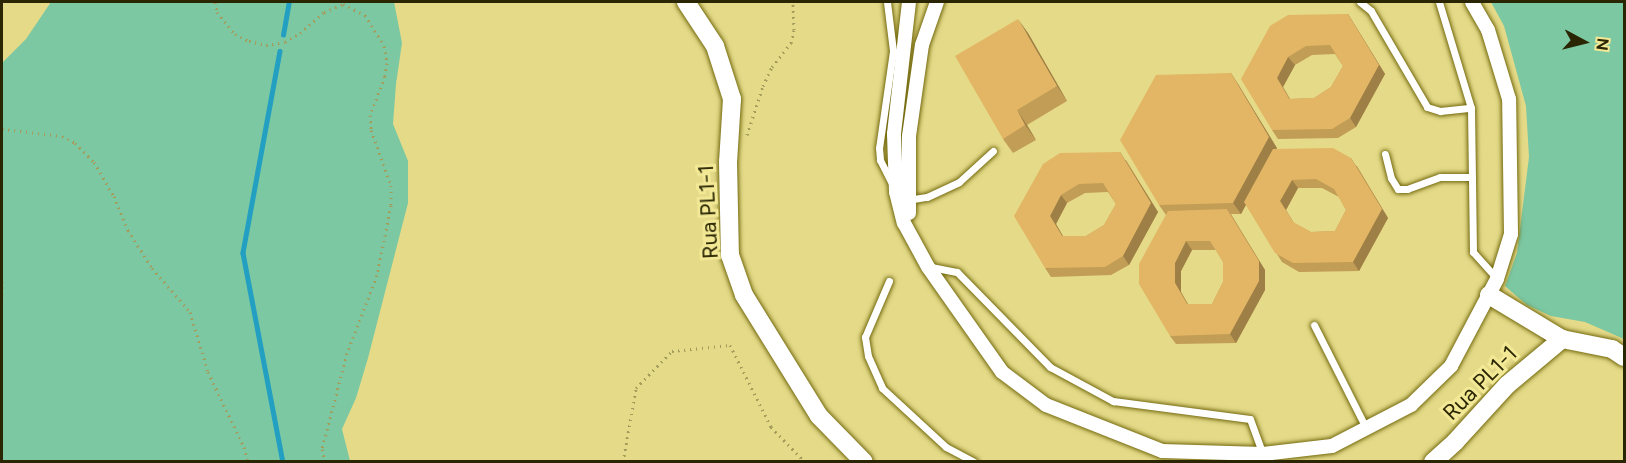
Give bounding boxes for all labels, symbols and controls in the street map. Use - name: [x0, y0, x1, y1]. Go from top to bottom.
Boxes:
- north arrow: [1554, 12, 1614, 72]
- text: N: [1592, 37, 1613, 52]
- street label: Rua PL1-1: [692, 164, 724, 260]
- street label: Rua PL1-1: [1437, 340, 1523, 426]

